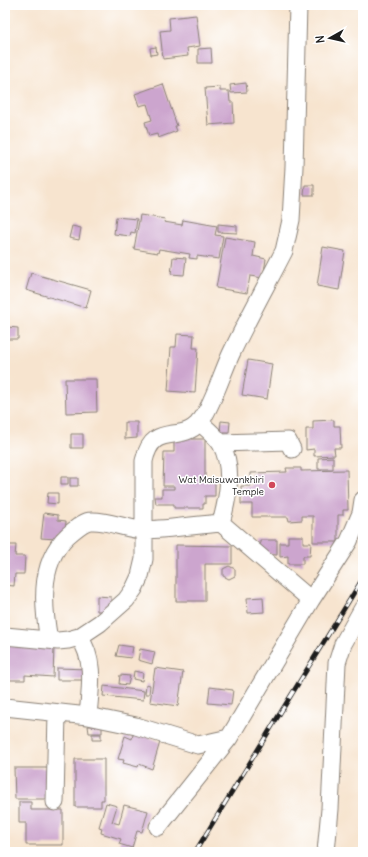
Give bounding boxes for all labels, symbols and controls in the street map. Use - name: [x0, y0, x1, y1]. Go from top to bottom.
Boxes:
- north arrow: [310, 18, 350, 58]
- text: N: [313, 35, 328, 44]
- place label: Wat Maisuwankhiri Temple: [179, 473, 264, 498]
- marker: Wat Maisuwankhiri Temple: [267, 480, 277, 490]

